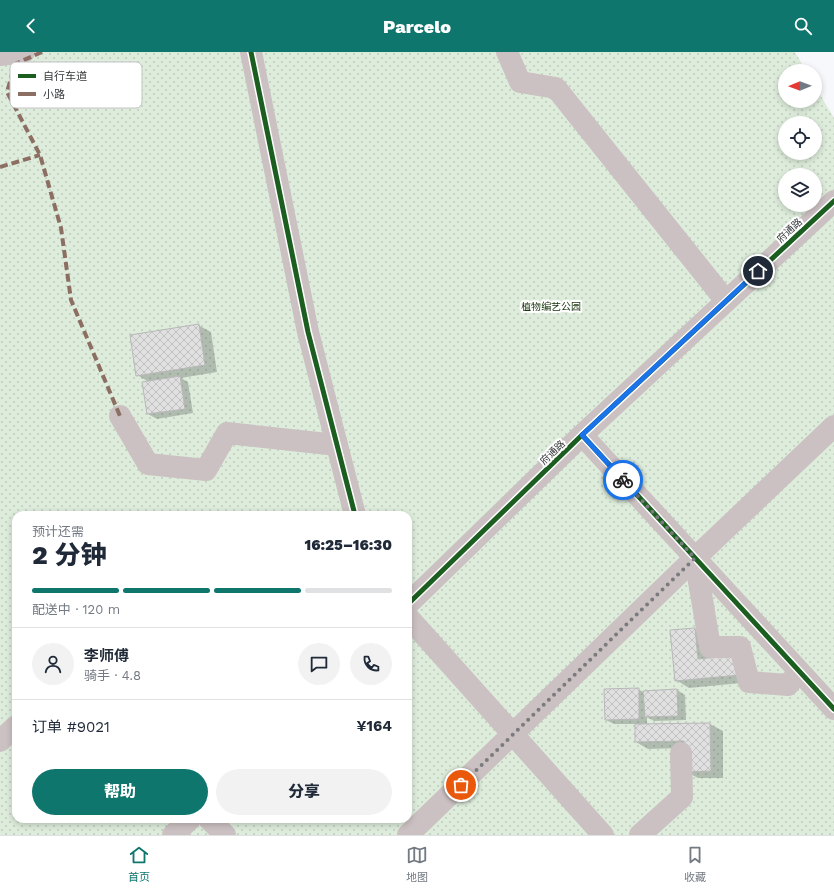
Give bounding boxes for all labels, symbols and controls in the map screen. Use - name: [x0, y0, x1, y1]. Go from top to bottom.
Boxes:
- icon: back: [20, 15, 42, 37]
- icon: search: [792, 15, 814, 37]
- text: Parcelo: [383, 16, 451, 37]
- legend: [10, 62, 142, 108]
- north arrow: [778, 64, 822, 108]
- map controls: [778, 64, 822, 212]
- text: 自行车道: [43, 70, 87, 83]
- text: 小路: [43, 88, 65, 101]
- button: locate: [778, 116, 822, 160]
- button: layers: [778, 168, 822, 212]
- street label: 府通路: [775, 216, 804, 245]
- pin: [741, 254, 775, 288]
- icon: home: [747, 260, 769, 282]
- park label: 植物编艺公园: [521, 301, 581, 312]
- street label: 府通路: [538, 438, 567, 467]
- courier: [603, 460, 643, 500]
- icon: bike: [612, 469, 634, 491]
- text: 预计还需: [32, 524, 84, 539]
- text: 16:25–16:30: [305, 536, 392, 554]
- text: 2 分钟: [32, 540, 107, 570]
- text: 配送中 · 120 m: [32, 602, 120, 617]
- button: person: [32, 643, 74, 685]
- button: chat: [298, 643, 340, 685]
- button: phone: [350, 643, 392, 685]
- text: 李师傅: [84, 647, 129, 665]
- text: 骑手 · 4.8: [84, 668, 141, 683]
- text: ¥164: [357, 717, 392, 735]
- text: 订单 #9021: [32, 718, 110, 736]
- pin: [444, 768, 478, 802]
- button: 帮助: [32, 769, 208, 815]
- button: 分享: [216, 769, 392, 815]
- icon: bag: [450, 774, 472, 796]
- tab: 首页: [128, 844, 150, 884]
- tab: 地图: [406, 844, 428, 884]
- tab: 收藏: [684, 844, 706, 884]

